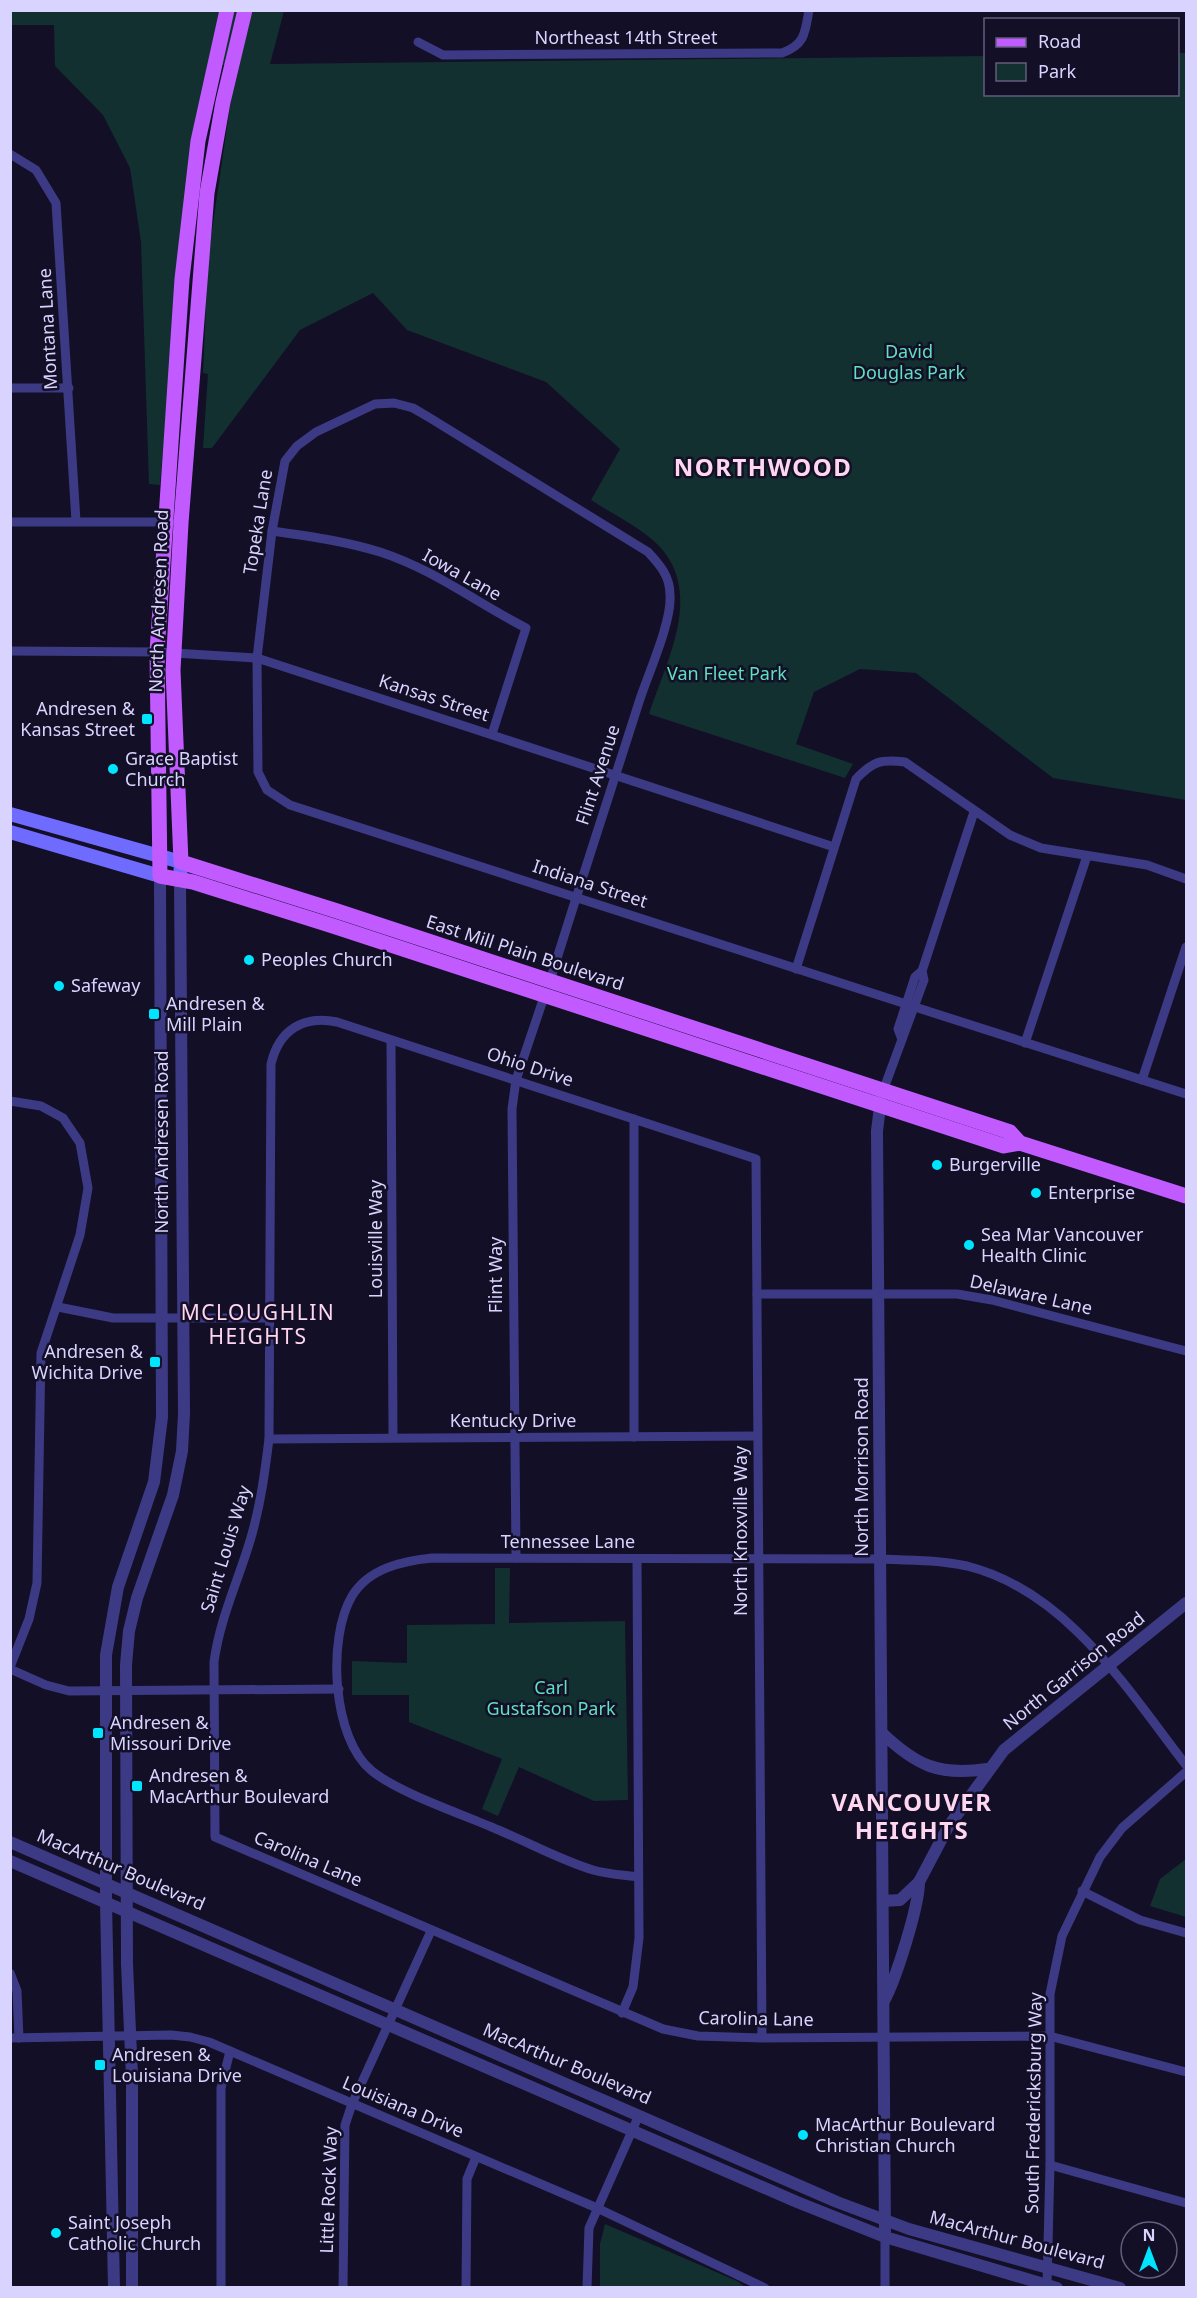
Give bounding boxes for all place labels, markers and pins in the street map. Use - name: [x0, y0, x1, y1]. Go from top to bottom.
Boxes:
- place label: Andresen & Kansas Street: [20, 696, 136, 741]
- marker: Andresen & Kansas Street: [140, 712, 154, 726]
- place label: Grace Baptist Church: [125, 746, 238, 791]
- marker: Grace Baptist Church: [106, 762, 120, 776]
- place label: Peoples Church: [261, 947, 393, 971]
- marker: Peoples Church: [242, 953, 256, 967]
- place label: Safeway: [71, 973, 141, 997]
- marker: Safeway: [52, 979, 66, 993]
- place label: Andresen & Mill Plain: [166, 991, 265, 1036]
- marker: Andresen & Mill Plain: [147, 1007, 161, 1021]
- place label: Burgerville: [949, 1152, 1041, 1176]
- marker: Burgerville: [930, 1158, 944, 1172]
- place label: Enterprise: [1048, 1180, 1135, 1204]
- marker: Enterprise: [1029, 1186, 1043, 1200]
- place label: Sea Mar Vancouver Health Clinic: [981, 1222, 1144, 1267]
- marker: Sea Mar Vancouver Health Clinic: [962, 1238, 976, 1252]
- place label: Andresen & Wichita Drive: [31, 1339, 144, 1384]
- marker: Andresen & Wichita Drive: [148, 1355, 162, 1369]
- place label: Andresen & Missouri Drive: [110, 1710, 232, 1755]
- marker: Andresen & Missouri Drive: [91, 1726, 105, 1740]
- place label: Andresen & MacArthur Boulevard: [149, 1763, 329, 1808]
- marker: Andresen & MacArthur Boulevard: [130, 1779, 144, 1793]
- place label: Andresen & Louisiana Drive: [112, 2042, 242, 2087]
- marker: Andresen & Louisiana Drive: [93, 2058, 107, 2072]
- place label: MacArthur Boulevard Christian Church: [815, 2112, 995, 2157]
- marker: MacArthur Boulevard Christian Church: [796, 2128, 810, 2142]
- place label: Saint Joseph Catholic Church: [68, 2210, 201, 2255]
- marker: Saint Joseph Catholic Church: [49, 2226, 63, 2240]

